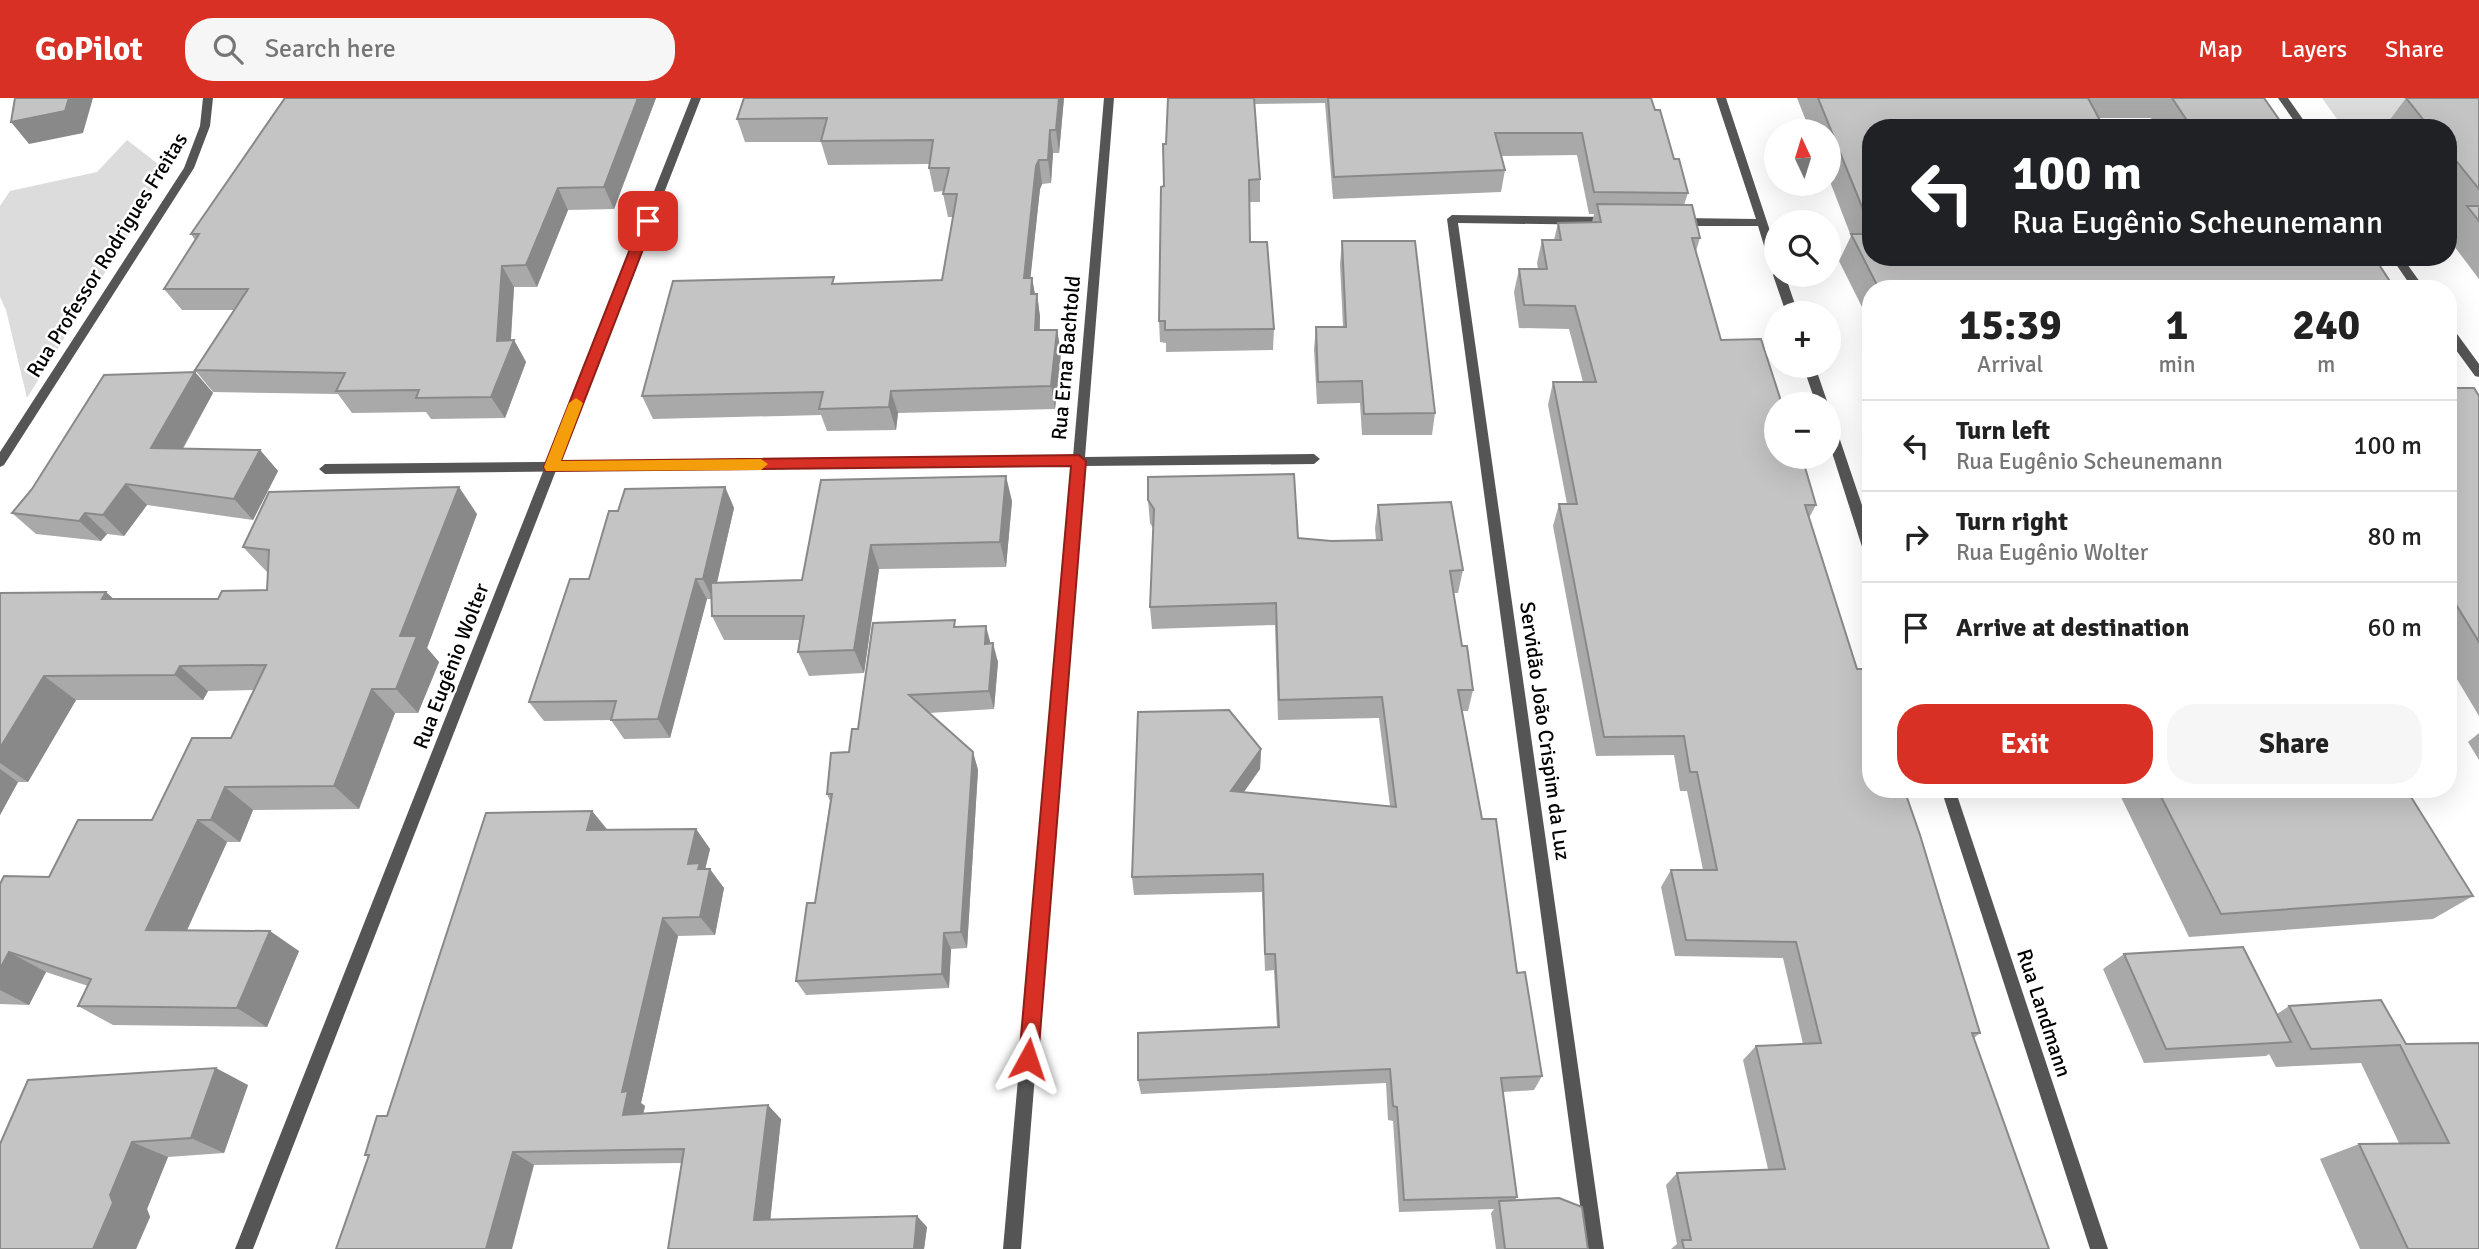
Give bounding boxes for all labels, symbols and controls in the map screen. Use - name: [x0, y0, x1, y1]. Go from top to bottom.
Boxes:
- search box: [185, 18, 675, 81]
- text: GoPilot: [35, 29, 143, 70]
- icon: search: [209, 30, 247, 68]
- text: Search here: [265, 33, 396, 65]
- text: Map: [2198, 34, 2243, 64]
- text: Layers: [2281, 34, 2347, 64]
- text: Share: [2385, 34, 2444, 64]
- north arrow: [1764, 119, 1841, 196]
- map controls: [1764, 119, 1841, 469]
- street label: Rua Professor Rodrigues Freitas: [21, 128, 193, 382]
- text: 100 m: [2012, 143, 2142, 203]
- icon: left: [1897, 147, 1988, 238]
- pin: [618, 191, 678, 251]
- icon: arrive: [629, 202, 667, 240]
- text: Rua Eugênio Scheunemann: [2012, 203, 2383, 242]
- button: search: [1764, 210, 1841, 287]
- street label: Rua Erna Bachtold: [1046, 275, 1086, 441]
- text: 15:39: [1959, 300, 2062, 351]
- text: 1: [2166, 300, 2188, 351]
- text: 240: [2292, 300, 2360, 351]
- button: +: [1764, 301, 1841, 378]
- text: Arrival: [1977, 350, 2043, 379]
- text: min: [2158, 350, 2196, 379]
- text: m: [2317, 350, 2335, 379]
- button: −: [1764, 392, 1841, 469]
- text: Turn left: [1956, 415, 2050, 447]
- icon: left: [1897, 427, 1935, 465]
- text: 100 m: [2353, 430, 2422, 462]
- text: Rua Eugênio Scheunemann: [1956, 447, 2223, 476]
- text: Turn right: [1956, 506, 2068, 538]
- icon: right: [1897, 518, 1935, 556]
- text: 80 m: [2367, 521, 2422, 553]
- text: Rua Eugênio Wolter: [1956, 538, 2148, 567]
- street label: Rua Eugênio Wolter: [407, 579, 495, 753]
- street label: Servidão João Crispim da Luz: [1514, 600, 1576, 862]
- icon: arrive: [1897, 609, 1935, 647]
- text: Arrive at destination: [1956, 612, 2189, 644]
- text: 60 m: [2367, 612, 2422, 644]
- button: Exit: [1897, 704, 2153, 784]
- button: Share: [2167, 704, 2422, 784]
- street label: Rua Landmann: [2011, 946, 2077, 1080]
- position arrow: [991, 1022, 1065, 1096]

